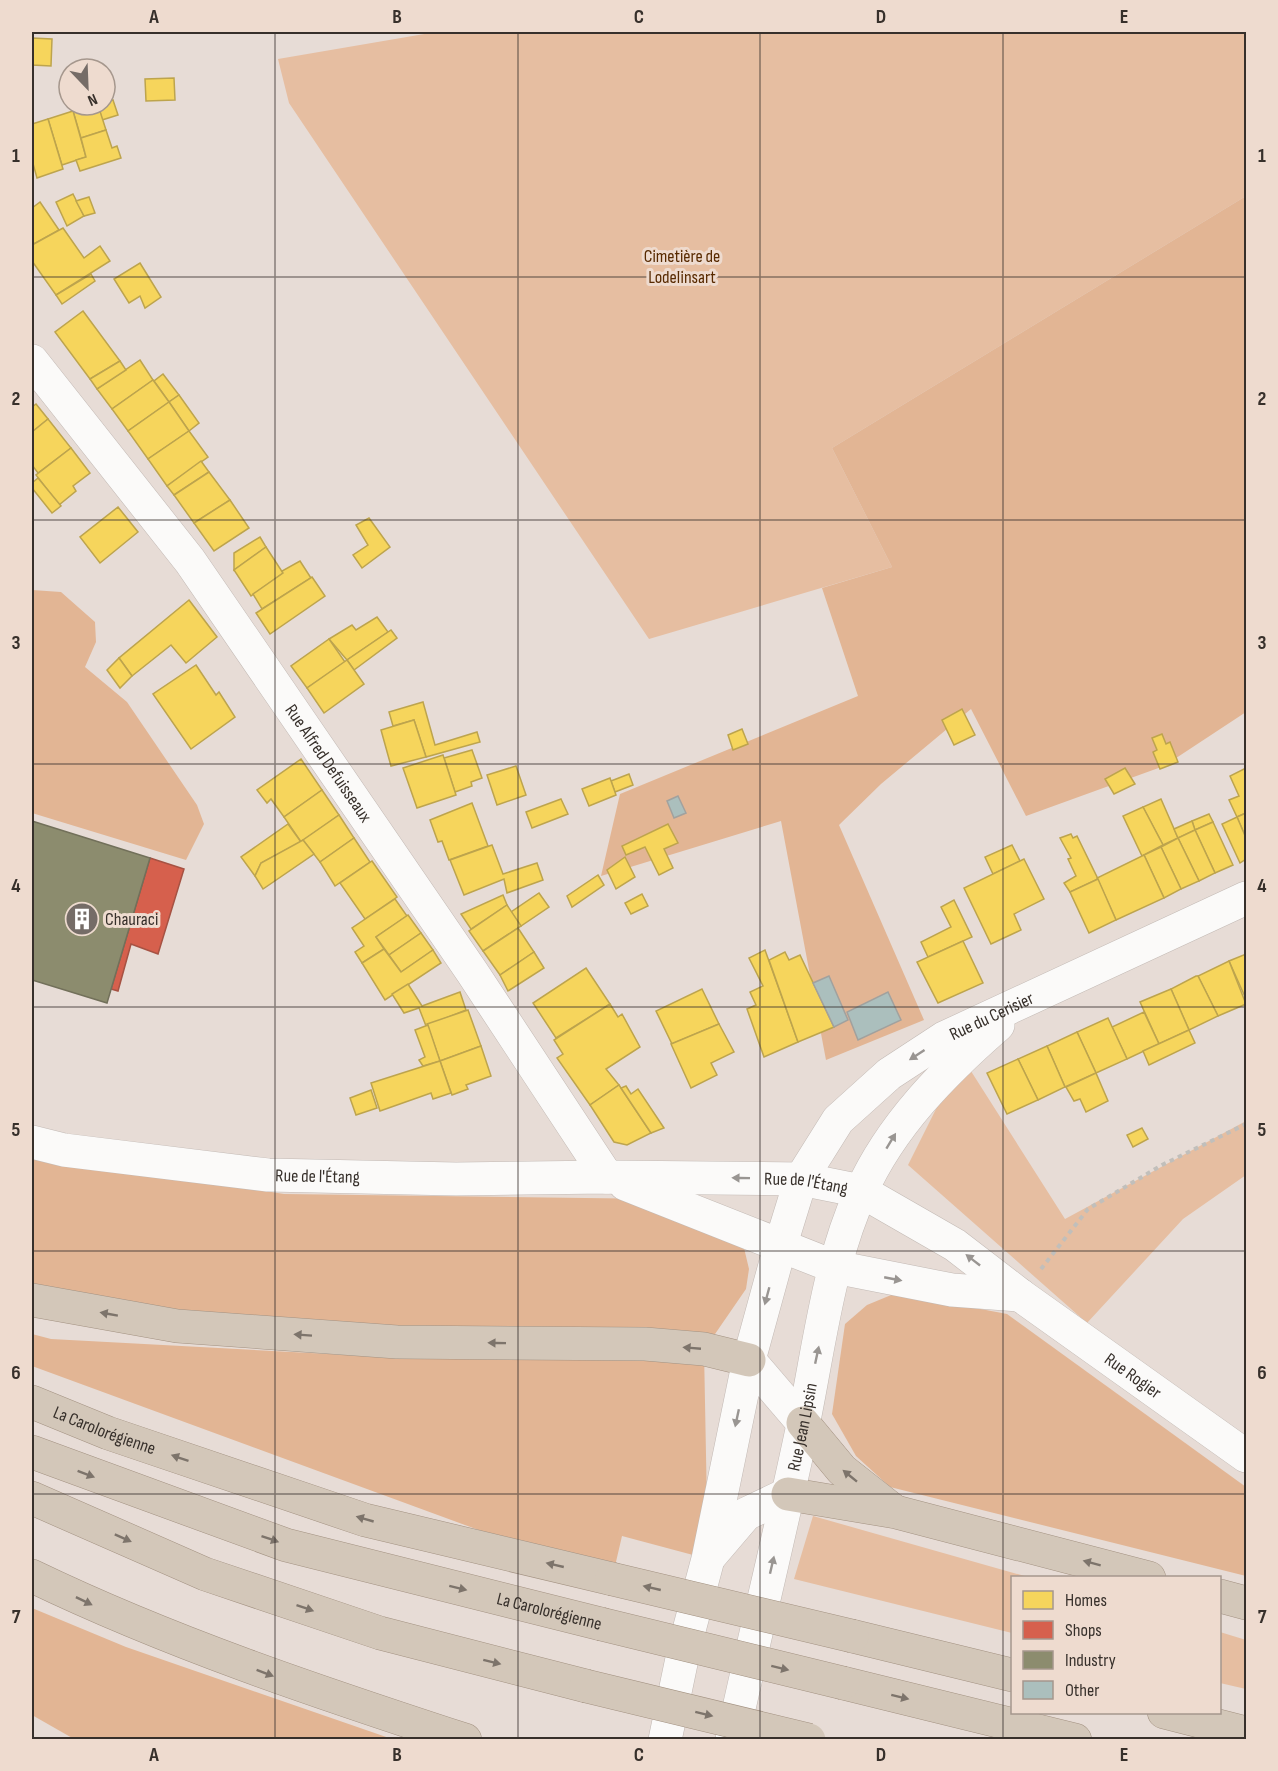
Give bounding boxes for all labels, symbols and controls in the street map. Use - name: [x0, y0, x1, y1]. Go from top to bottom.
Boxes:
- text: A: [148, 5, 159, 29]
- text: B: [392, 5, 402, 29]
- text: C: [634, 5, 644, 29]
- text: D: [876, 5, 886, 29]
- text: E: [1120, 5, 1128, 29]
- north arrow: [57, 57, 117, 117]
- text: N: [85, 89, 100, 110]
- text: 1: [12, 144, 20, 168]
- text: 1: [1258, 144, 1266, 168]
- park label: Cimetière de Lodelinsart: [644, 246, 720, 288]
- text: 2: [12, 387, 20, 411]
- text: 2: [1258, 387, 1266, 411]
- text: 3: [12, 631, 21, 655]
- text: 3: [1258, 631, 1267, 655]
- street label: Rue Alfred Defuisseaux: [280, 700, 376, 827]
- text: 4: [11, 874, 21, 898]
- text: 4: [1257, 874, 1267, 898]
- building icon: Chauraci: [64, 901, 100, 937]
- place label: Chauraci: [105, 909, 158, 930]
- street label: Rue du Cerisier: [946, 988, 1037, 1045]
- one-way arrow: [909, 1050, 925, 1061]
- text: 5: [12, 1118, 21, 1142]
- text: 5: [1258, 1118, 1267, 1142]
- one-way arrow: [886, 1132, 896, 1149]
- street label: Rue de l'Étang: [275, 1165, 360, 1188]
- street label: Rue de l'Étang: [764, 1169, 850, 1199]
- one-way arrow: [731, 1173, 750, 1183]
- one-way arrow: [965, 1253, 981, 1266]
- one-way arrow: [883, 1275, 902, 1284]
- one-way arrow: [761, 1286, 771, 1305]
- one-way arrow: [99, 1309, 118, 1318]
- one-way arrow: [293, 1330, 312, 1339]
- one-way arrow: [488, 1338, 507, 1348]
- one-way arrow: [683, 1343, 702, 1353]
- one-way arrow: [813, 1345, 822, 1364]
- street label: Rue Rogier: [1100, 1349, 1165, 1403]
- text: 6: [11, 1361, 21, 1385]
- text: 6: [1257, 1361, 1267, 1385]
- street label: Rue Jean Lipsin: [783, 1381, 822, 1473]
- street label: La Carolorégienne: [50, 1402, 158, 1459]
- one-way arrow: [732, 1409, 742, 1427]
- one-way arrow: [171, 1452, 189, 1462]
- one-way arrow: [842, 1469, 858, 1482]
- one-way arrow: [77, 1470, 95, 1479]
- one-way arrow: [356, 1514, 374, 1523]
- one-way arrow: [115, 1534, 132, 1543]
- one-way arrow: [261, 1535, 279, 1545]
- one-way arrow: [767, 1555, 777, 1574]
- one-way arrow: [1083, 1557, 1102, 1567]
- one-way arrow: [545, 1560, 564, 1570]
- legend: [1011, 1576, 1221, 1714]
- one-way arrow: [643, 1583, 661, 1593]
- one-way arrow: [449, 1584, 467, 1594]
- street label: La Carolorégienne: [494, 1588, 604, 1635]
- text: Homes: [1065, 1590, 1107, 1611]
- one-way arrow: [76, 1596, 93, 1606]
- one-way arrow: [296, 1604, 314, 1614]
- text: 7: [12, 1605, 21, 1629]
- text: 7: [1258, 1605, 1267, 1629]
- text: Shops: [1065, 1620, 1102, 1641]
- text: Industry: [1065, 1650, 1116, 1671]
- one-way arrow: [484, 1658, 502, 1667]
- one-way arrow: [771, 1663, 789, 1673]
- one-way arrow: [257, 1668, 275, 1678]
- text: Other: [1065, 1680, 1099, 1701]
- one-way arrow: [890, 1692, 909, 1702]
- one-way arrow: [695, 1710, 713, 1720]
- text: A: [148, 1743, 159, 1767]
- text: B: [392, 1743, 402, 1767]
- text: C: [634, 1743, 644, 1767]
- text: D: [876, 1743, 886, 1767]
- text: E: [1120, 1743, 1128, 1767]

